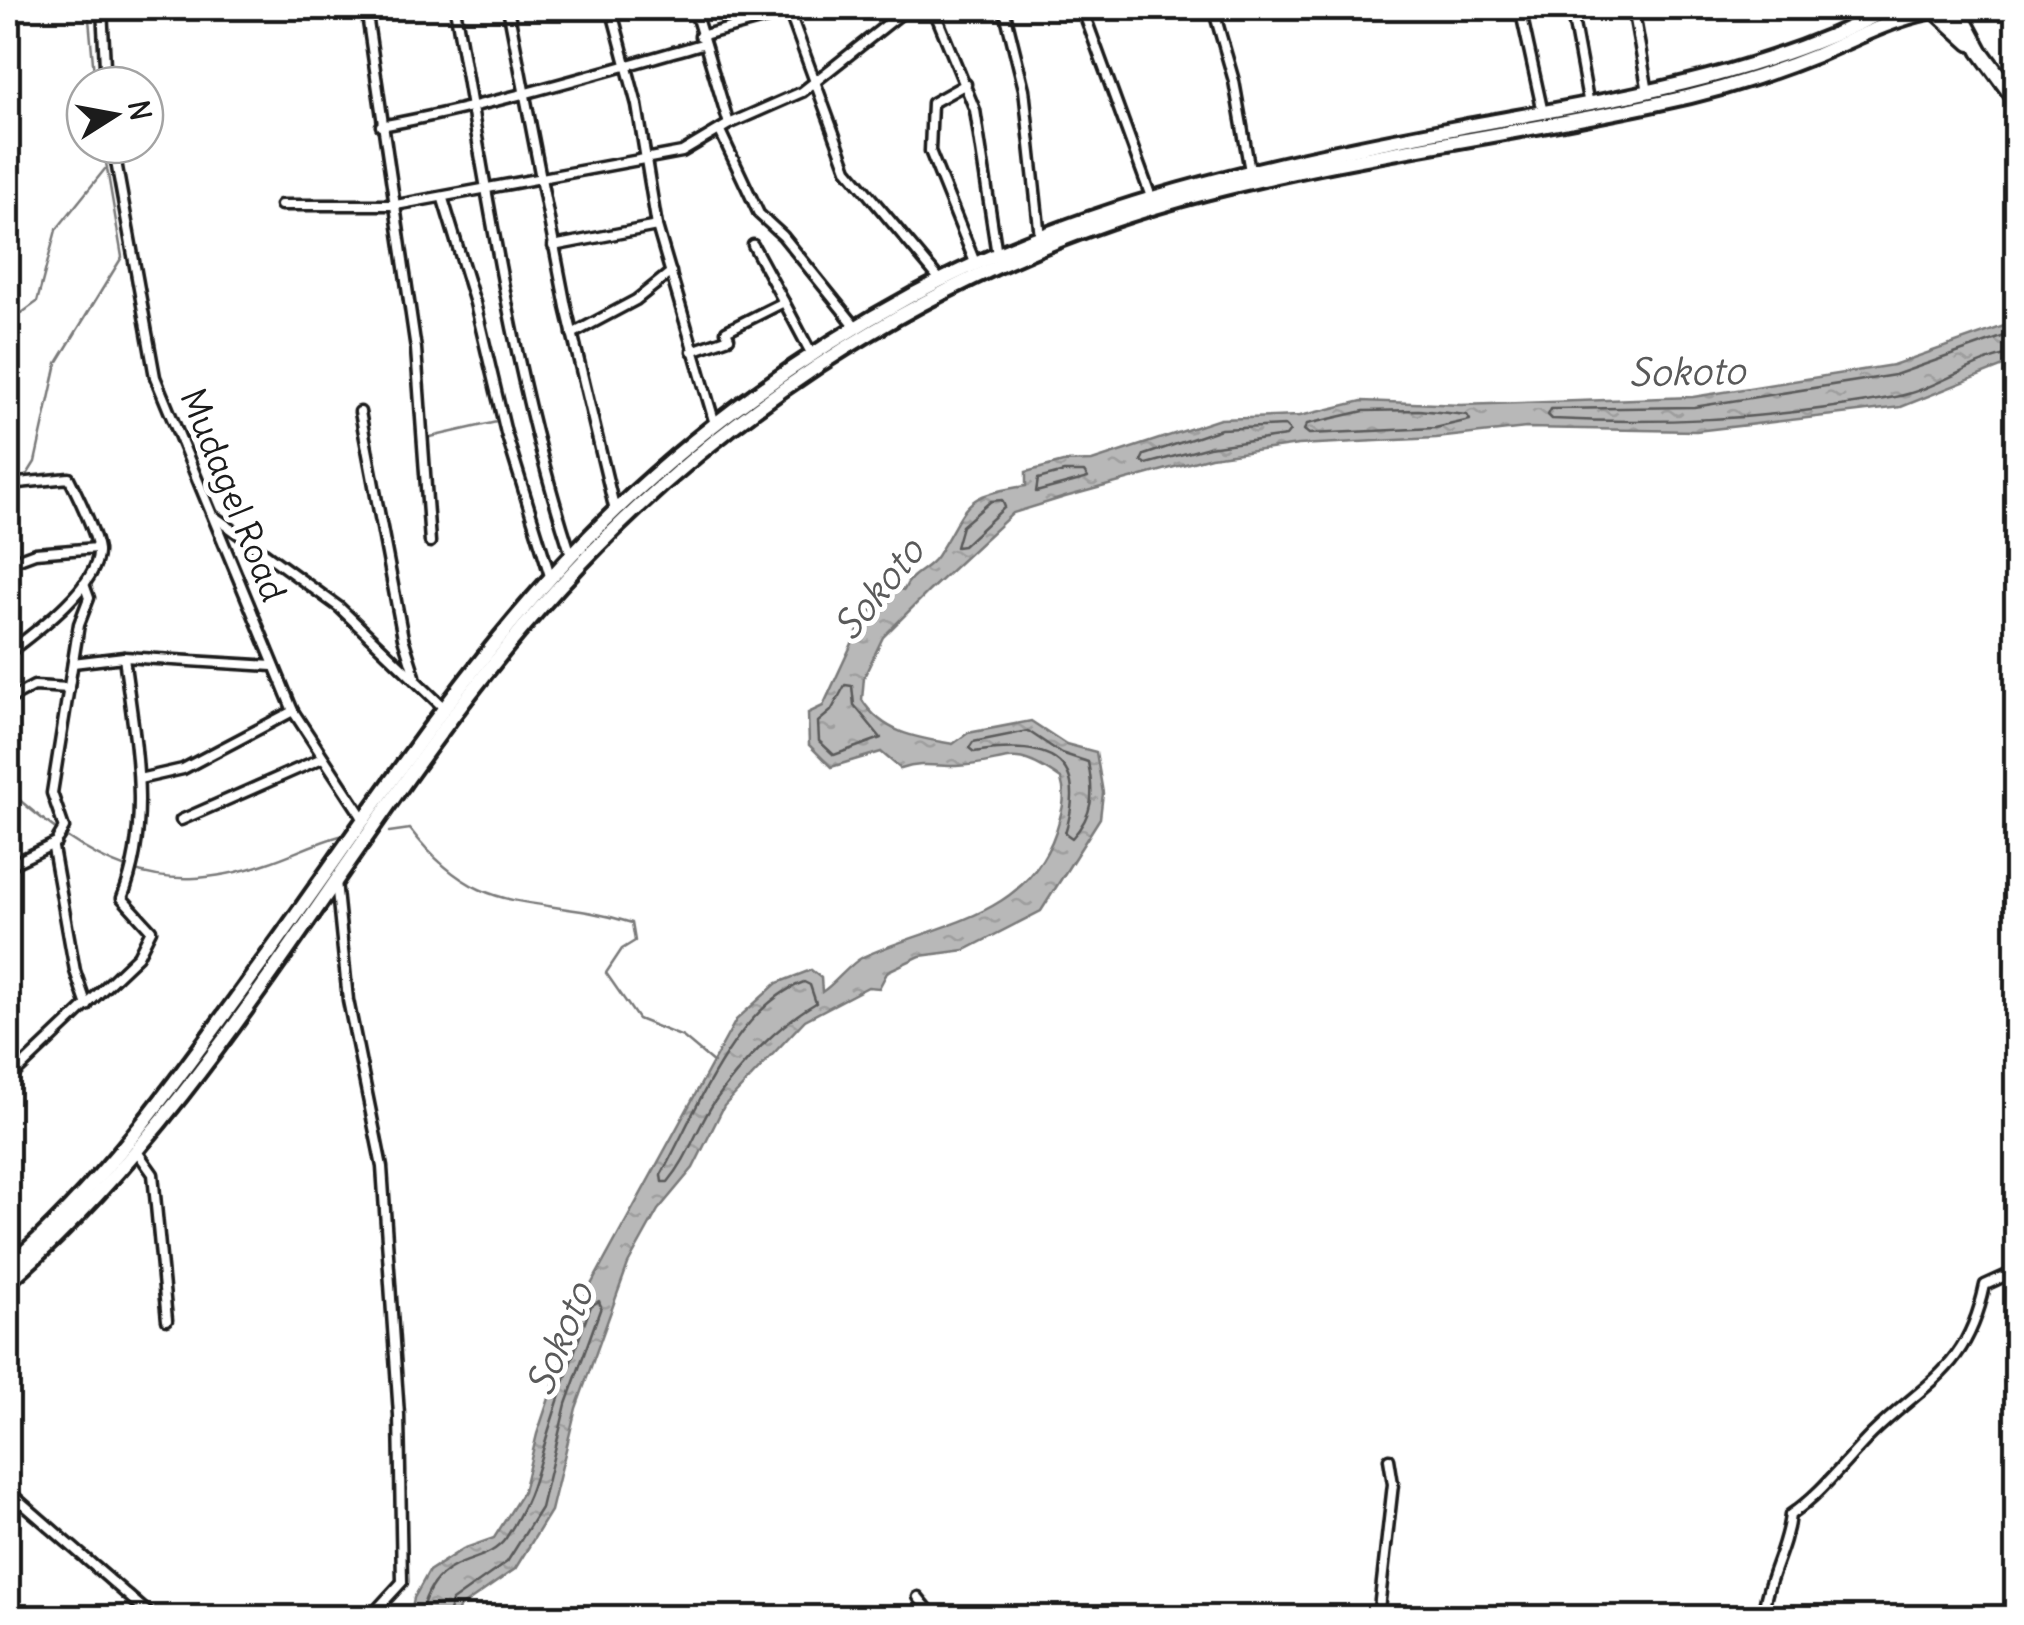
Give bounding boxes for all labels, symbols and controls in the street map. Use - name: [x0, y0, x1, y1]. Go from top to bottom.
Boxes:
- north arrow: [65, 65, 165, 165]
- text: N: [120, 97, 159, 123]
- water label: Sokoto: [1628, 347, 1748, 396]
- street label: Mudagel Road: [171, 382, 297, 607]
- water label: Sokoto: [824, 526, 935, 649]
- water label: Sokoto: [516, 1273, 604, 1402]

